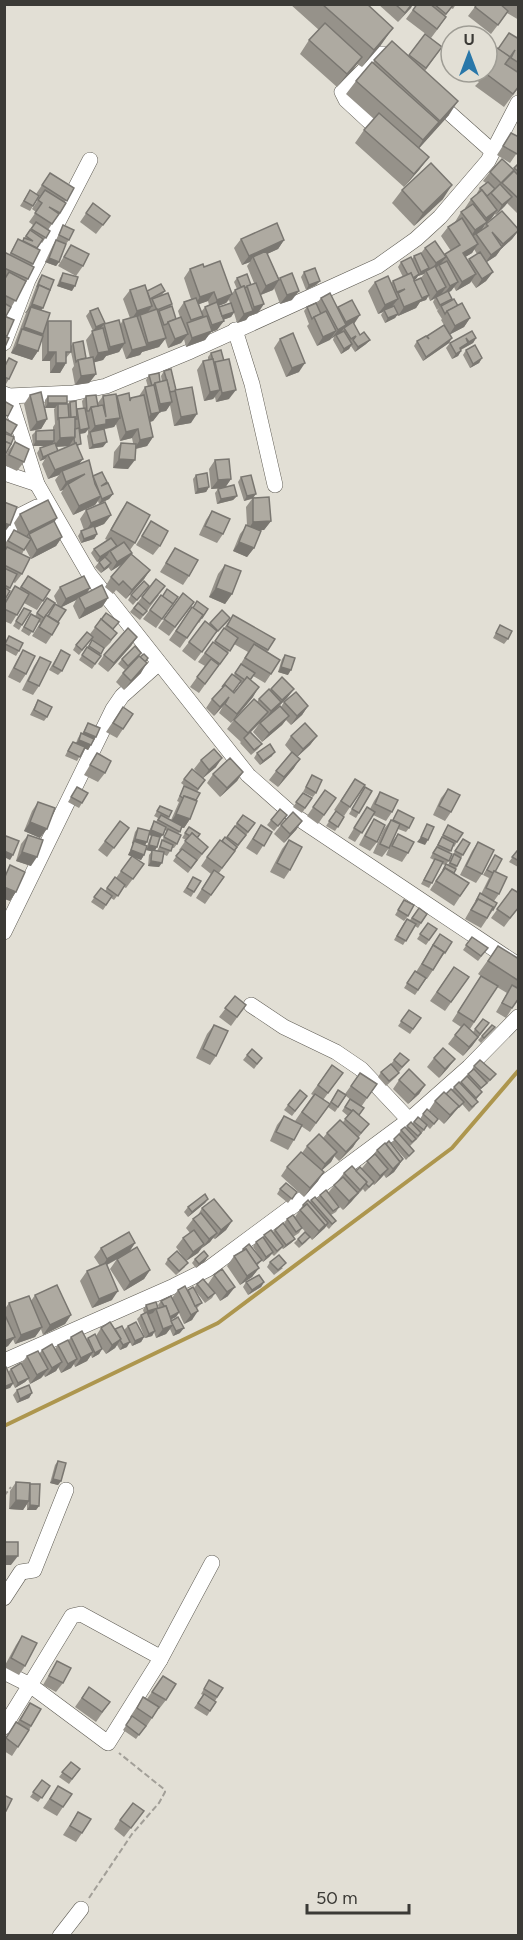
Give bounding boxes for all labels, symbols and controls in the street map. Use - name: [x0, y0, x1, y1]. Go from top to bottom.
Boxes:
- north arrow: [439, 24, 499, 84]
- text: U: [463, 30, 475, 49]
- scale bar: [307, 1877, 409, 1915]
- text: 50 m: [316, 1887, 358, 1909]

